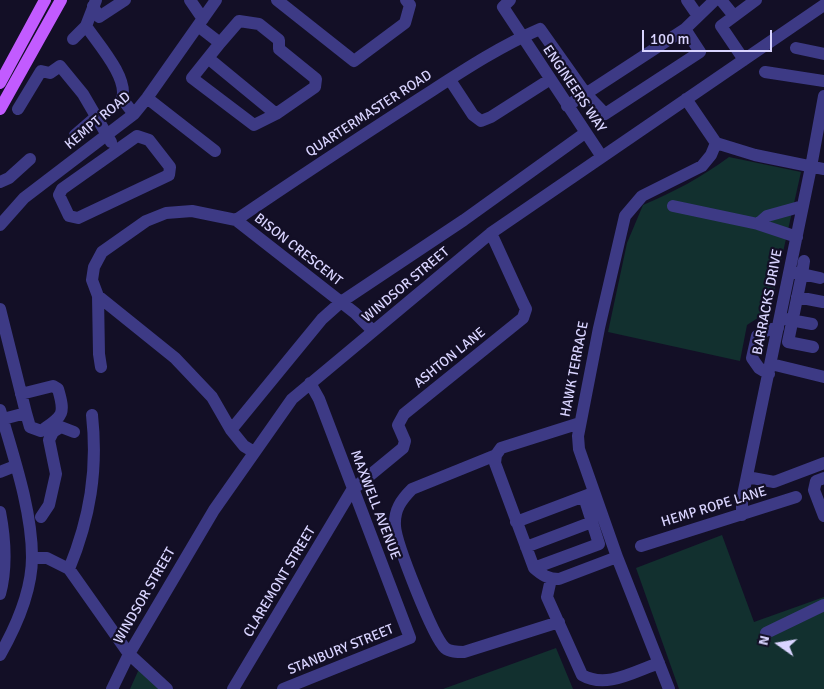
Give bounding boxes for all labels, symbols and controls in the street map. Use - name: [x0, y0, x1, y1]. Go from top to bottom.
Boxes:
- scale bar: [644, 20, 774, 52]
- text: 100 m: [650, 30, 690, 48]
- street label: ENGINEERS WAY: [539, 42, 609, 136]
- street label: QUARTERMASTER ROAD: [303, 67, 435, 161]
- street label: KEMPT ROAD: [62, 89, 134, 153]
- street label: BISON CRESCENT: [251, 210, 345, 290]
- street label: WINDSOR STREET: [359, 244, 453, 326]
- street label: BARRACKS DRIVE: [750, 248, 786, 356]
- street label: HAWK TERRACE: [557, 320, 593, 418]
- street label: ASHTON LANE: [411, 324, 489, 392]
- street label: MAXWELL AVENUE: [346, 448, 404, 562]
- street label: HEMP ROPE LANE: [659, 483, 769, 531]
- street label: CLAREMONT STREET: [240, 524, 320, 640]
- street label: WINDSOR STREET: [111, 545, 179, 647]
- north arrow: [754, 619, 804, 669]
- street label: STANBURY STREET: [285, 621, 397, 679]
- text: N: [755, 634, 773, 647]

